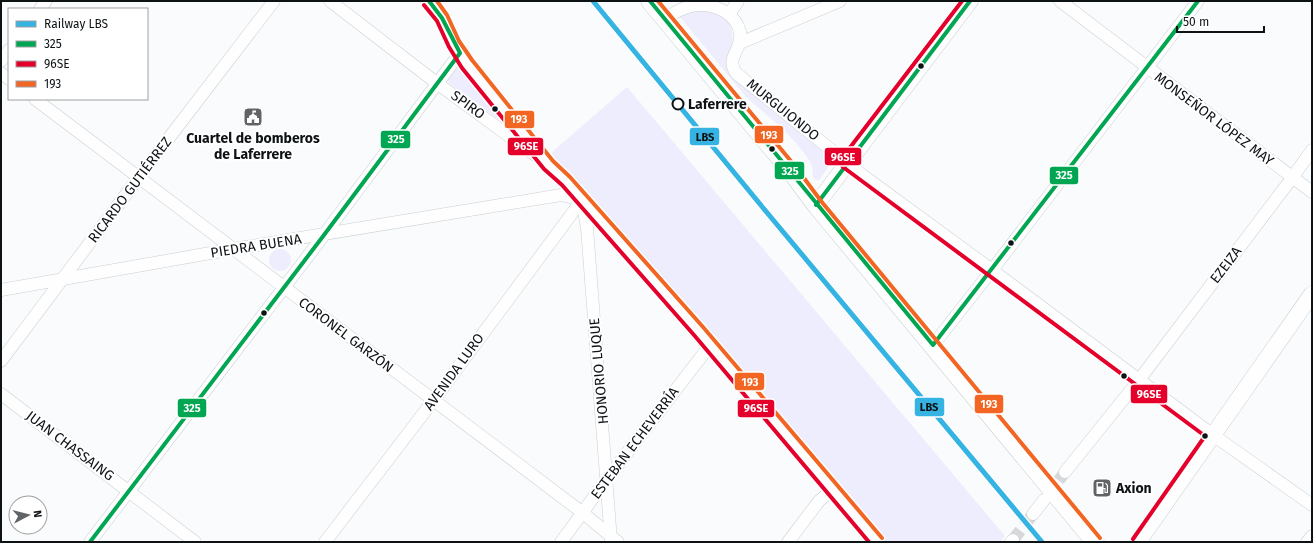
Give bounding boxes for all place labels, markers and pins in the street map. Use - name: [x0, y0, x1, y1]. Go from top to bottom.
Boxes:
- unlabelled marker: [916, 61, 926, 71]
- place label: Laferrere: [688, 96, 747, 113]
- marker: Laferrere: [671, 97, 685, 111]
- unlabelled marker: [490, 104, 500, 114]
- public building icon: Cuartel de bomberos de Laferrere: [242, 106, 264, 128]
- place label: Cuartel de bomberos de Laferrere: [186, 130, 320, 163]
- unlabelled marker: [767, 144, 777, 154]
- unlabelled marker: [1006, 238, 1016, 248]
- unlabelled marker: [259, 308, 269, 318]
- unlabelled marker: [1119, 371, 1129, 381]
- unlabelled marker: [1200, 431, 1210, 441]
- fuel station icon: Axion: [1091, 477, 1113, 499]
- place label: Axion: [1115, 480, 1152, 497]

